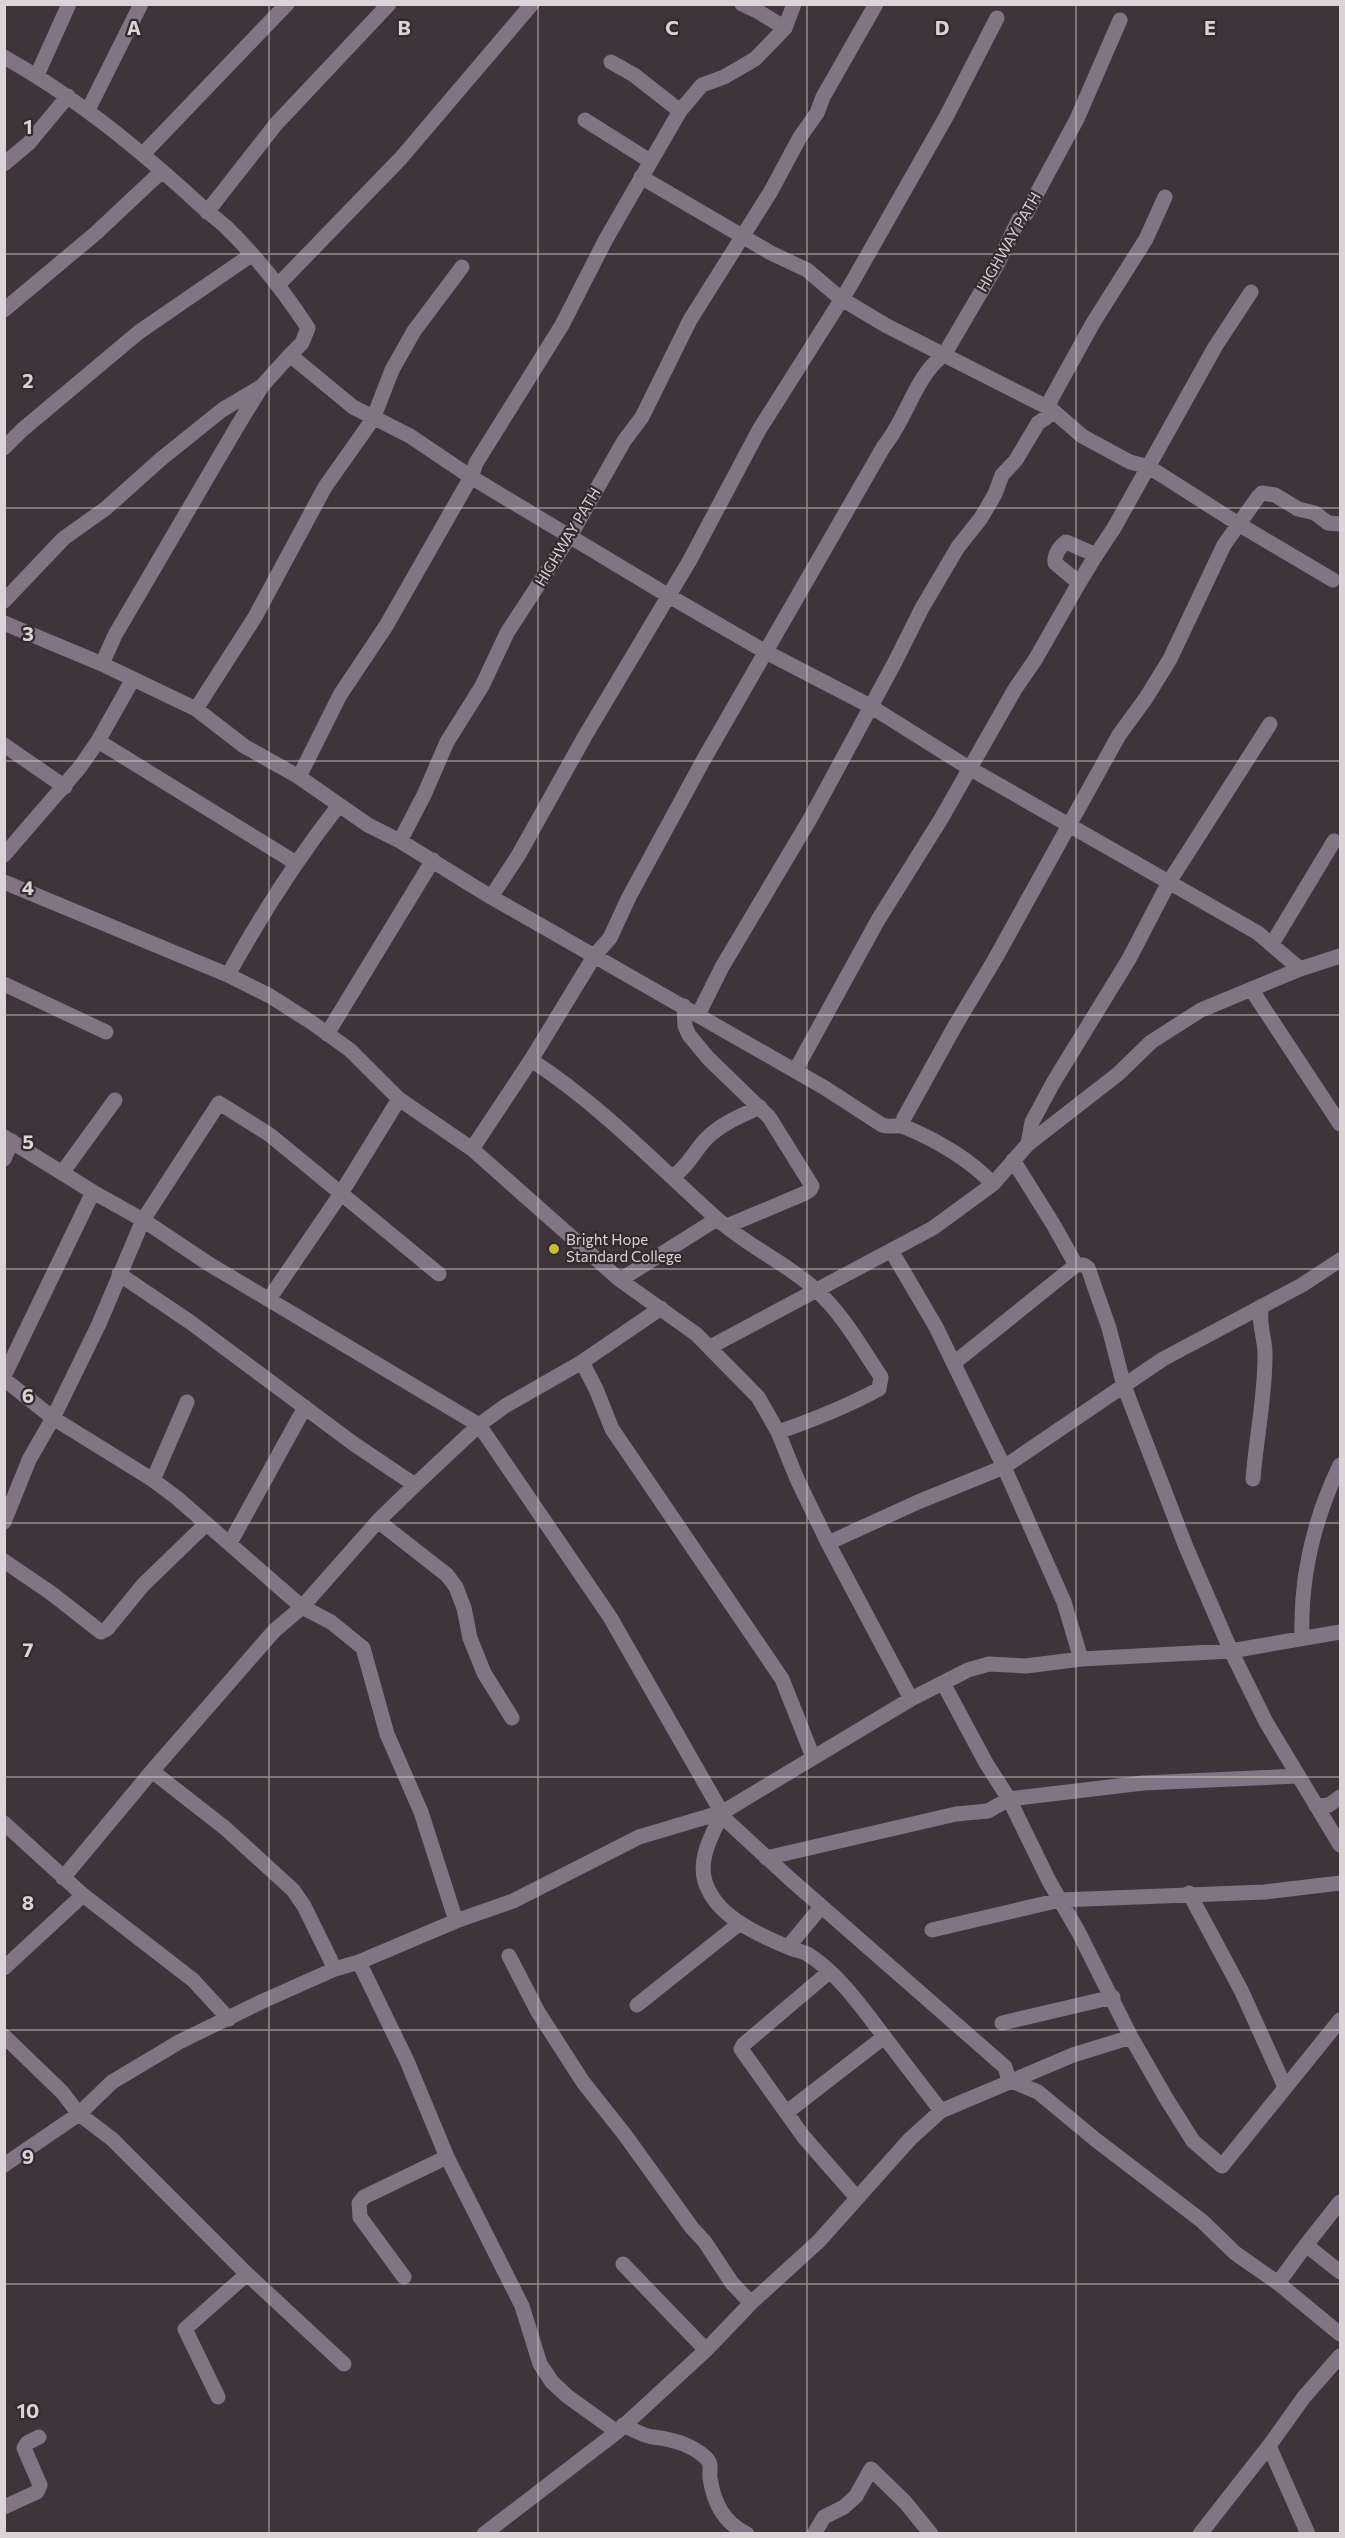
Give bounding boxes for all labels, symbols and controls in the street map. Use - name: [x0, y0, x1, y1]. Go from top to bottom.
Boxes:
- text: A: [127, 15, 141, 39]
- text: B: [397, 15, 411, 39]
- text: C: [665, 15, 679, 39]
- text: D: [935, 15, 949, 39]
- text: E: [1204, 15, 1216, 39]
- text: 1: [23, 114, 33, 138]
- street label: HIGHWAY PATH: [972, 188, 1044, 295]
- text: 2: [22, 368, 34, 392]
- street label: HIGHWAY PATH: [531, 484, 604, 589]
- text: 3: [22, 621, 34, 645]
- text: 4: [22, 875, 34, 899]
- text: 5: [22, 1129, 34, 1153]
- place label: Bright Hope Standard College: [566, 1230, 682, 1265]
- marker: Bright Hope Standard College: [547, 1242, 561, 1256]
- text: 6: [22, 1383, 34, 1407]
- text: 7: [23, 1637, 34, 1661]
- text: 8: [22, 1890, 34, 1914]
- text: 9: [22, 2144, 34, 2168]
- text: 10: [17, 2398, 39, 2422]

